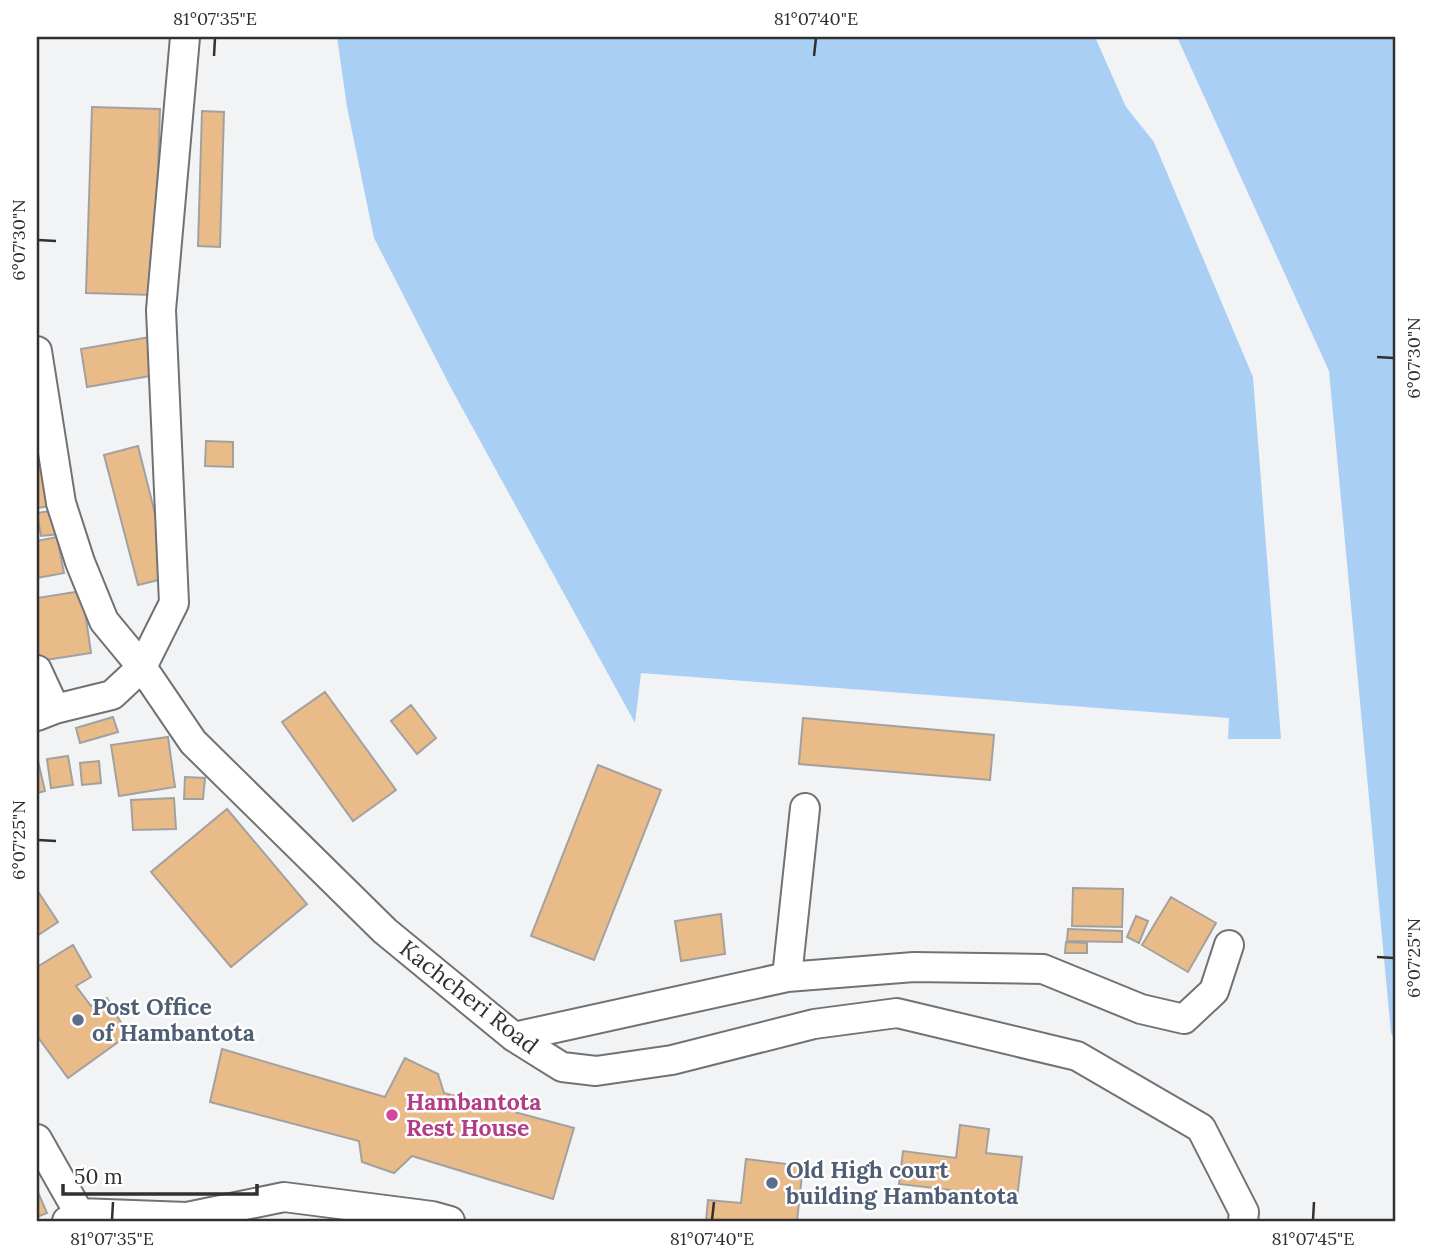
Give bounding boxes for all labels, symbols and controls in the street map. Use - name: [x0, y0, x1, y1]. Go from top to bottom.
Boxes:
- text: 81°07'35"E: [173, 7, 257, 30]
- text: 81°07'40"E: [774, 7, 858, 30]
- text: 6°07'30"N: [7, 199, 30, 281]
- text: 6°07'30"N: [1402, 317, 1425, 399]
- text: 6°07'25"N: [7, 800, 30, 880]
- text: 6°07'25"N: [1402, 918, 1425, 998]
- street label: Kachcheri Road: [394, 933, 545, 1060]
- place label: Post Office of Hambantota: [92, 992, 255, 1047]
- marker: Post Office of Hambantota: [70, 1012, 86, 1028]
- place label: Hambantota Rest House: [406, 1087, 541, 1142]
- marker: Hambantota Rest House: [384, 1107, 400, 1123]
- scale bar: [63, 1153, 257, 1197]
- place label: Old High court building Hambantota: [785, 1155, 1018, 1210]
- text: 50 m: [74, 1163, 123, 1190]
- marker: Old High court building Hambantota: [764, 1175, 780, 1191]
- text: 81°07'35"E: [70, 1227, 154, 1250]
- text: 81°07'40"E: [670, 1227, 754, 1250]
- text: 81°07'45"E: [1272, 1227, 1354, 1250]

